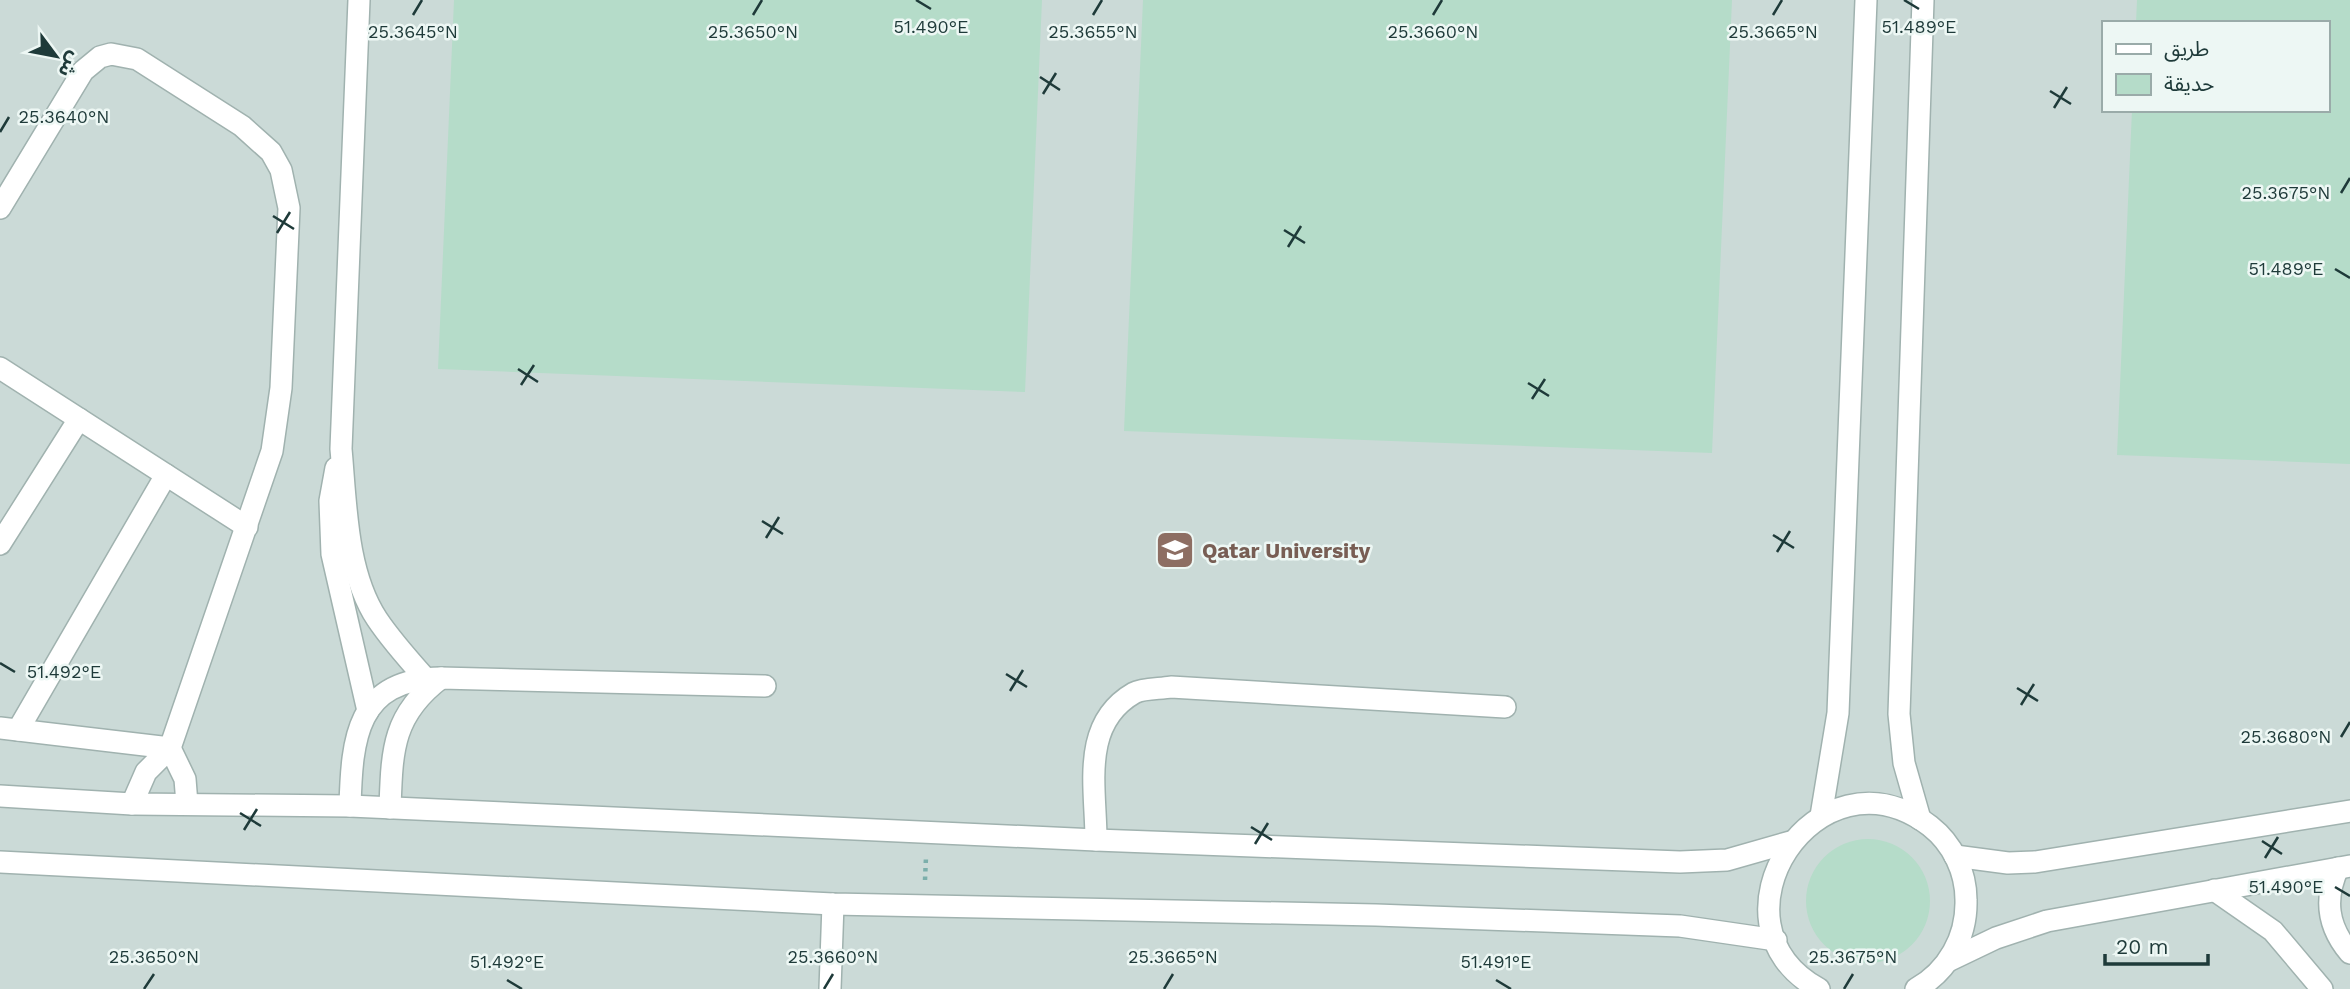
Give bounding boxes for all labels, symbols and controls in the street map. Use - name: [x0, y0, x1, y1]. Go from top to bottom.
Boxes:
- text: 51.490°E: [893, 16, 969, 37]
- text: 51.489°E: [1881, 16, 1957, 37]
- north arrow: [21, 21, 91, 91]
- text: 25.3645°N: [368, 21, 458, 42]
- text: 25.3650°N: [708, 21, 798, 42]
- text: 25.3655°N: [1048, 21, 1138, 42]
- text: 25.3660°N: [1388, 21, 1478, 42]
- text: 25.3665°N: [1728, 21, 1818, 42]
- legend: [2102, 21, 2329, 112]
- text: طريق: [2164, 36, 2209, 62]
- text: ش: [53, 48, 87, 82]
- text: حديقة: [2164, 71, 2214, 96]
- text: 25.3640°N: [19, 106, 109, 127]
- text: 25.3675°N: [2241, 182, 2331, 203]
- text: 51.489°E: [2248, 258, 2324, 279]
- school or university icon: Qatar University: [1154, 529, 1196, 571]
- place label: Qatar University: [1202, 538, 1370, 563]
- text: 51.492°E: [27, 661, 101, 682]
- text: 25.3680°N: [2241, 726, 2331, 747]
- text: 51.490°E: [2248, 876, 2324, 897]
- scale bar: [2105, 922, 2208, 966]
- text: 20 m: [2116, 934, 2168, 959]
- text: 25.3650°N: [109, 946, 199, 967]
- text: 25.3660°N: [788, 946, 878, 967]
- text: 25.3665°N: [1128, 946, 1218, 967]
- text: 25.3675°N: [1808, 946, 1898, 967]
- text: 51.492°E: [470, 951, 544, 972]
- text: 51.491°E: [1461, 951, 1532, 972]

